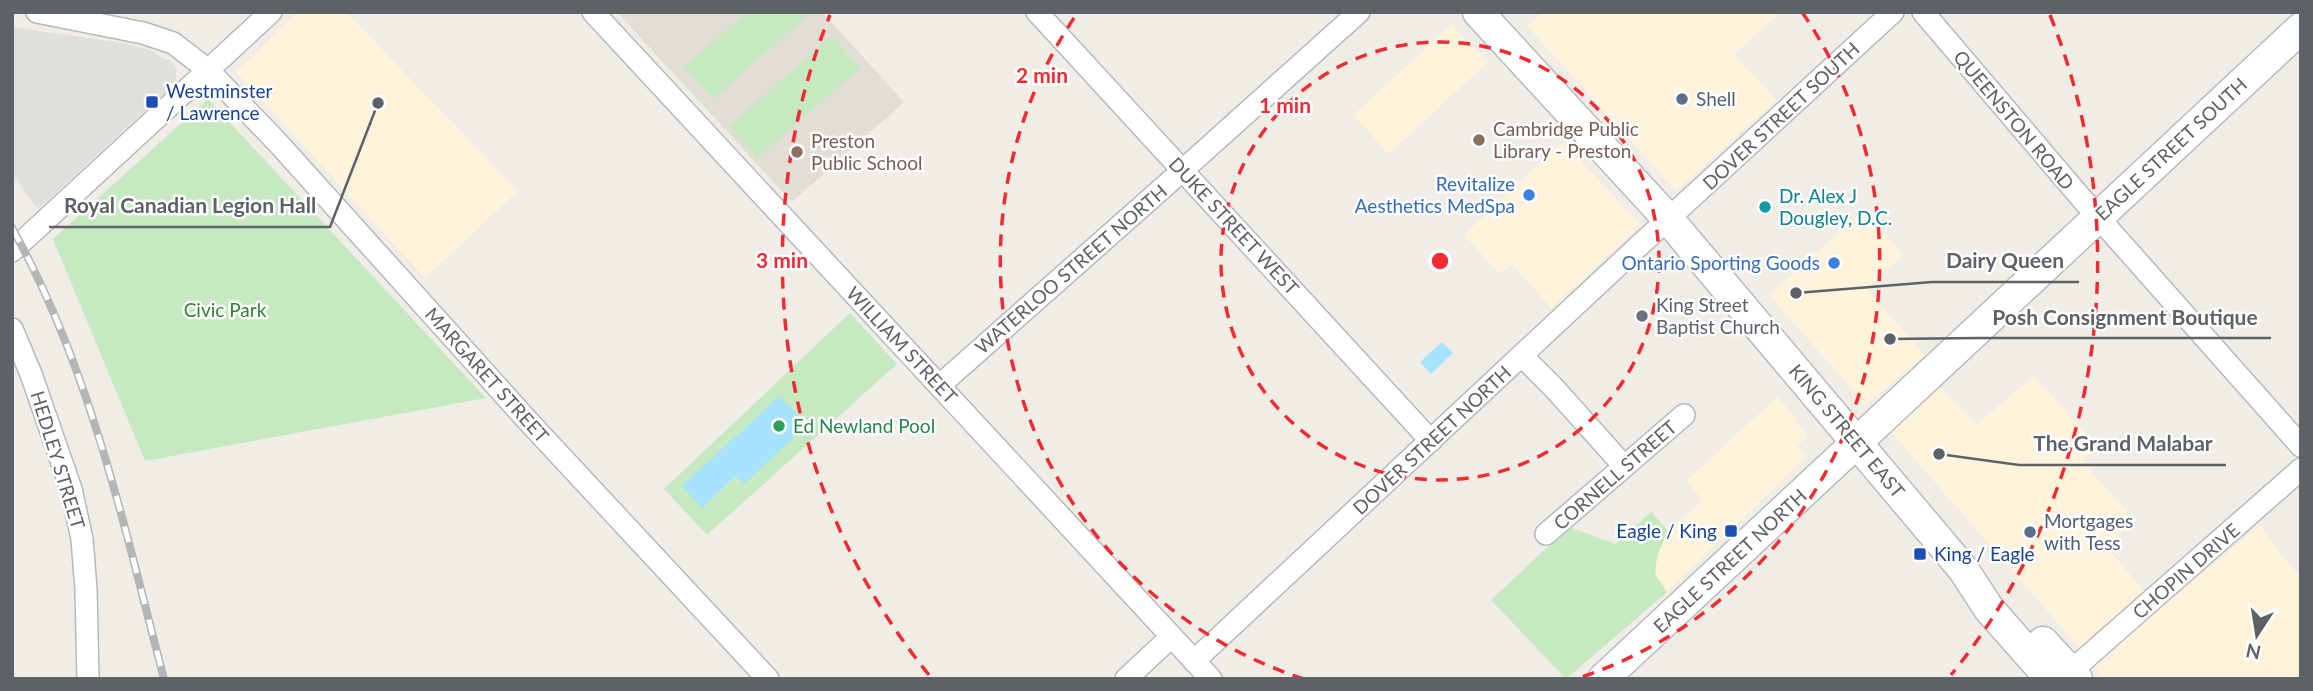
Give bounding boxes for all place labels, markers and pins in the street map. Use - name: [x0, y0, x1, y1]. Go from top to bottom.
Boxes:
- place label: Westminster / Lawrence: [166, 79, 272, 124]
- place label: Shell: [1696, 87, 1736, 110]
- marker: Shell: [1674, 91, 1690, 107]
- marker: Westminster / Lawrence: [144, 94, 160, 110]
- place label: Cambridge Public Library - Preston: [1493, 117, 1639, 162]
- place label: Preston Public School: [811, 129, 923, 174]
- marker: Cambridge Public Library - Preston: [1471, 132, 1487, 148]
- marker: Preston Public School: [789, 144, 805, 160]
- place label: Revitalize Aesthetics MedSpa: [1355, 172, 1515, 217]
- place label: Dr. Alex J Dougley, D.C.: [1779, 184, 1892, 229]
- callout: Royal Canadian Legion Hall: [49, 185, 330, 227]
- marker: Revitalize Aesthetics MedSpa: [1521, 187, 1537, 203]
- marker: Dr. Alex J Dougley, D.C.: [1757, 199, 1773, 215]
- callout: Dairy Queen: [1932, 240, 2079, 282]
- centre of rings: [1428, 249, 1452, 273]
- place label: Ontario Sporting Goods: [1621, 251, 1820, 274]
- marker: Ontario Sporting Goods: [1826, 255, 1842, 271]
- place label: King Street Baptist Church: [1656, 293, 1780, 338]
- callout: Posh Consignment Boutique: [1978, 296, 2271, 338]
- marker: King Street Baptist Church: [1634, 308, 1650, 324]
- place label: Ed Newland Pool: [793, 414, 935, 437]
- marker: Ed Newland Pool: [771, 418, 787, 434]
- callout: The Grand Malabar: [2019, 423, 2226, 465]
- place label: Mortgages with Tess: [2044, 509, 2133, 554]
- place label: Eagle / King: [1616, 519, 1717, 542]
- marker: Eagle / King: [1723, 523, 1739, 539]
- marker: Mortgages with Tess: [2022, 524, 2038, 540]
- place label: King / Eagle: [1934, 542, 2035, 565]
- marker: King / Eagle: [1912, 546, 1928, 562]

